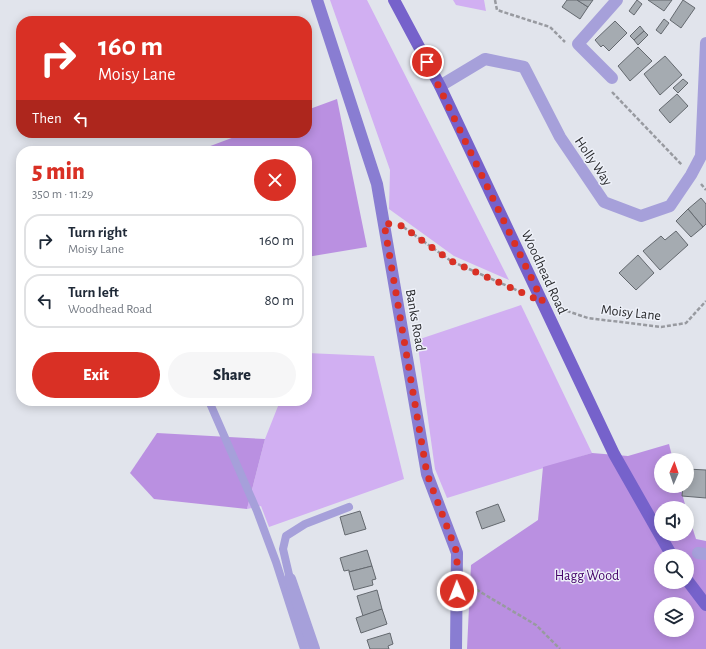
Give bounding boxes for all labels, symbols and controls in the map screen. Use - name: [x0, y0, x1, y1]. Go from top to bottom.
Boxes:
- icon: right: [32, 32, 84, 84]
- text: 160 m: [98, 33, 163, 61]
- pin: [410, 45, 444, 79]
- icon: arrive: [416, 51, 438, 73]
- text: Moisy Lane: [98, 66, 176, 84]
- icon: left: [70, 108, 92, 130]
- text: Then: [32, 111, 62, 126]
- street label: Holly Way: [572, 135, 614, 188]
- button: close: [254, 159, 296, 201]
- text: 5 min: [32, 160, 85, 184]
- text: 350 m · 11:29: [32, 188, 93, 201]
- text: Turn right: [68, 225, 127, 240]
- street label: Woodhead Road: [519, 228, 570, 316]
- icon: right: [34, 230, 56, 252]
- text: 160 m: [259, 233, 294, 248]
- text: Moisy Lane: [68, 243, 124, 256]
- text: Turn left: [68, 285, 119, 300]
- street label: Banks Road: [403, 288, 427, 352]
- icon: left: [34, 290, 56, 312]
- text: 80 m: [264, 293, 294, 308]
- text: Woodhead Road: [68, 303, 152, 316]
- street label: Moisy Lane: [600, 303, 662, 323]
- button: Exit: [32, 352, 160, 398]
- button: Share: [168, 352, 296, 398]
- north arrow: [654, 453, 694, 493]
- map controls: [654, 453, 694, 637]
- button: sound: [654, 501, 694, 541]
- button: search: [654, 549, 694, 589]
- park label: Hagg Wood: [555, 569, 619, 583]
- position arrow: [436, 570, 478, 612]
- button: layers: [654, 597, 694, 637]

